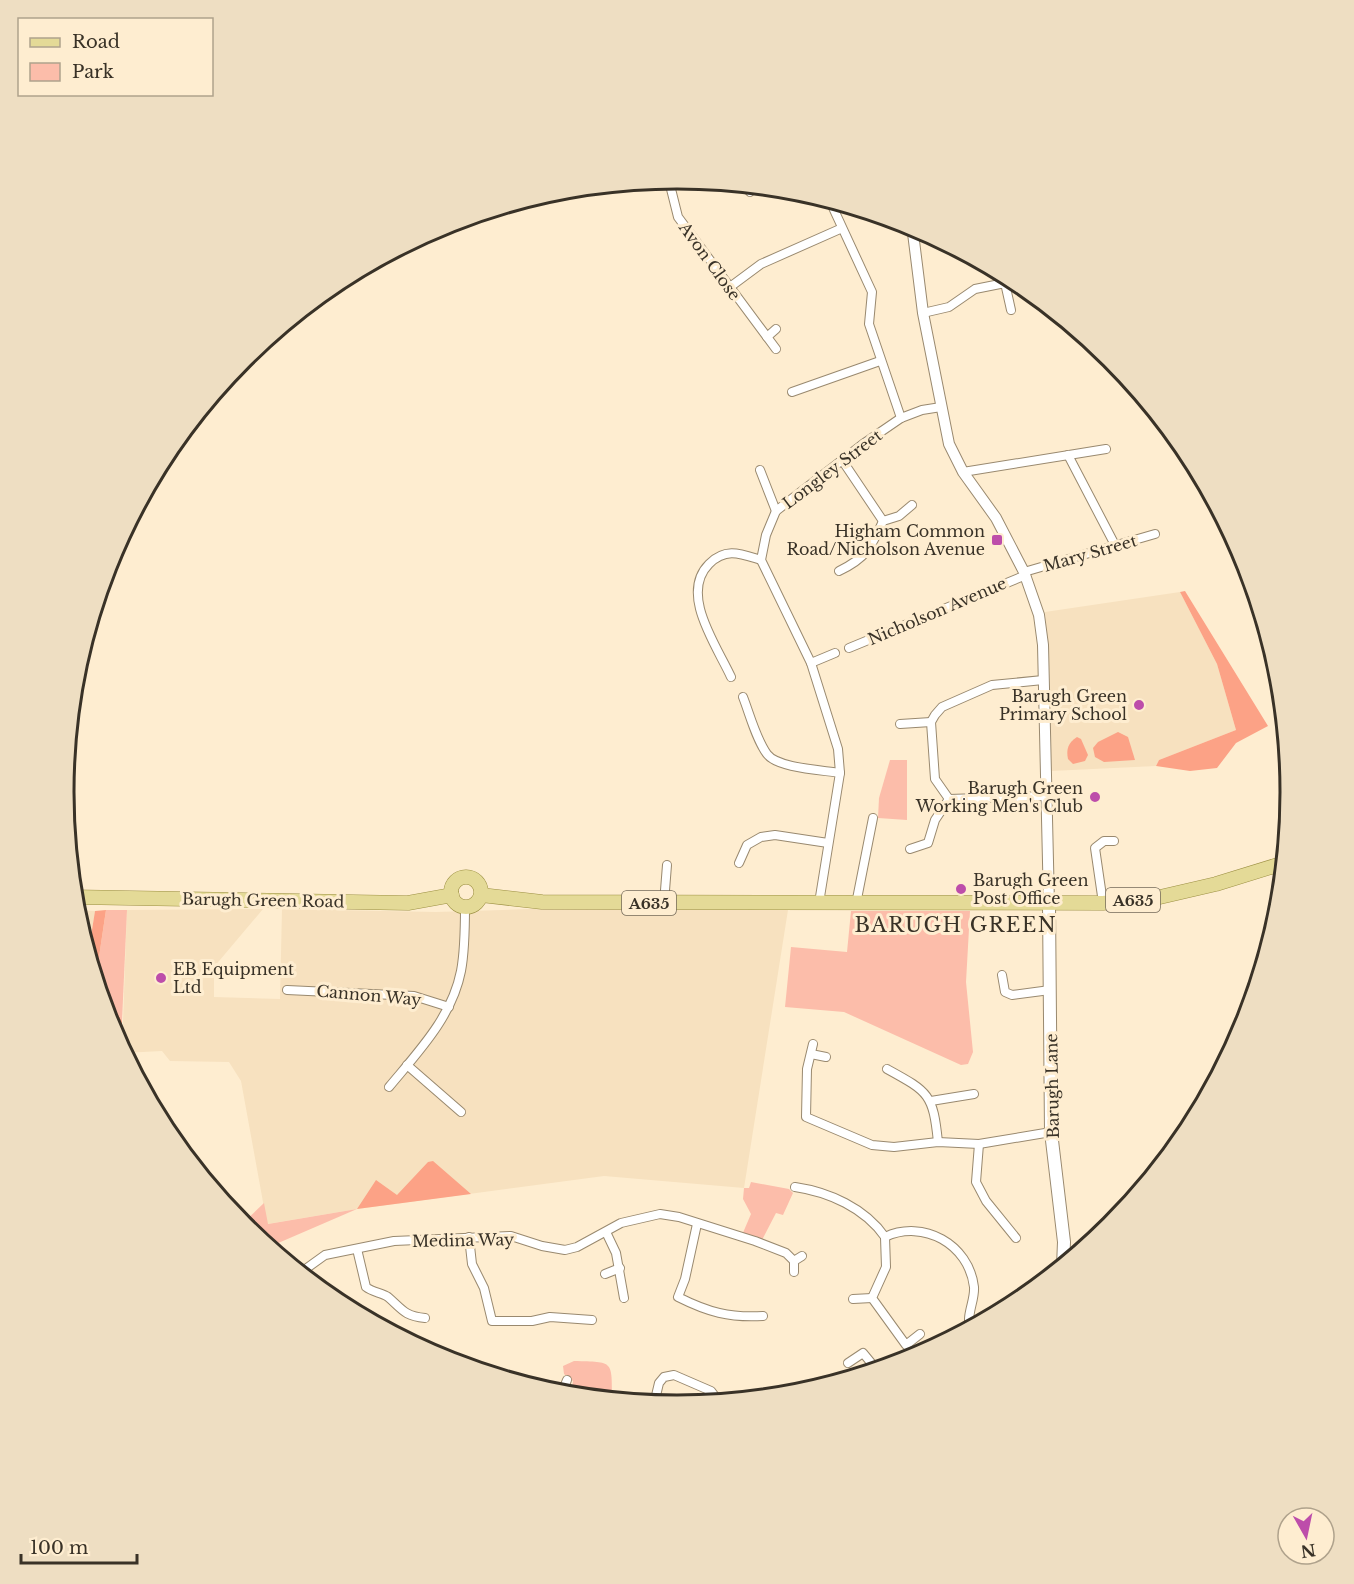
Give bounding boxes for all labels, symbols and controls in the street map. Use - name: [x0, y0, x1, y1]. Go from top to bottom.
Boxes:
- legend: [18, 18, 213, 96]
- text: Road: [72, 31, 120, 53]
- text: Park: [72, 61, 114, 83]
- street label: Avon Close: [674, 217, 745, 304]
- street label: Longley Street: [778, 425, 886, 513]
- place label: Higham Common Road/Nicholson Avenue: [786, 521, 985, 559]
- street label: Mary Street: [1041, 530, 1139, 576]
- marker: Higham Common Road/Nicholson Avenue: [990, 533, 1004, 547]
- street label: Nicholson Avenue: [865, 573, 1009, 649]
- place label: Barugh Green Primary School: [999, 686, 1127, 724]
- marker: Barugh Green Primary School: [1132, 698, 1146, 712]
- place label: Barugh Green Working Men's Club: [915, 778, 1083, 816]
- marker: Barugh Green Working Men's Club: [1088, 790, 1102, 804]
- place label: Barugh Green Post Office: [973, 870, 1088, 908]
- marker: Barugh Green Post Office: [954, 882, 968, 896]
- road number: A635: [1106, 888, 1160, 912]
- street label: Barugh Green Road: [182, 889, 345, 911]
- road number: A635: [622, 891, 676, 915]
- district label: BARUGH GREEN: [855, 913, 1057, 937]
- place label: EB Equipment Ltd: [173, 959, 294, 997]
- marker: EB Equipment Ltd: [154, 971, 168, 985]
- street label: Cannon Way: [316, 980, 423, 1010]
- street label: Barugh Lane: [1041, 1033, 1063, 1139]
- street label: Medina Way: [412, 1229, 515, 1251]
- north arrow: [1276, 1506, 1336, 1566]
- scale bar: [21, 1527, 136, 1565]
- text: 100 m: [30, 1537, 88, 1559]
- text: N: [1299, 1540, 1317, 1562]

